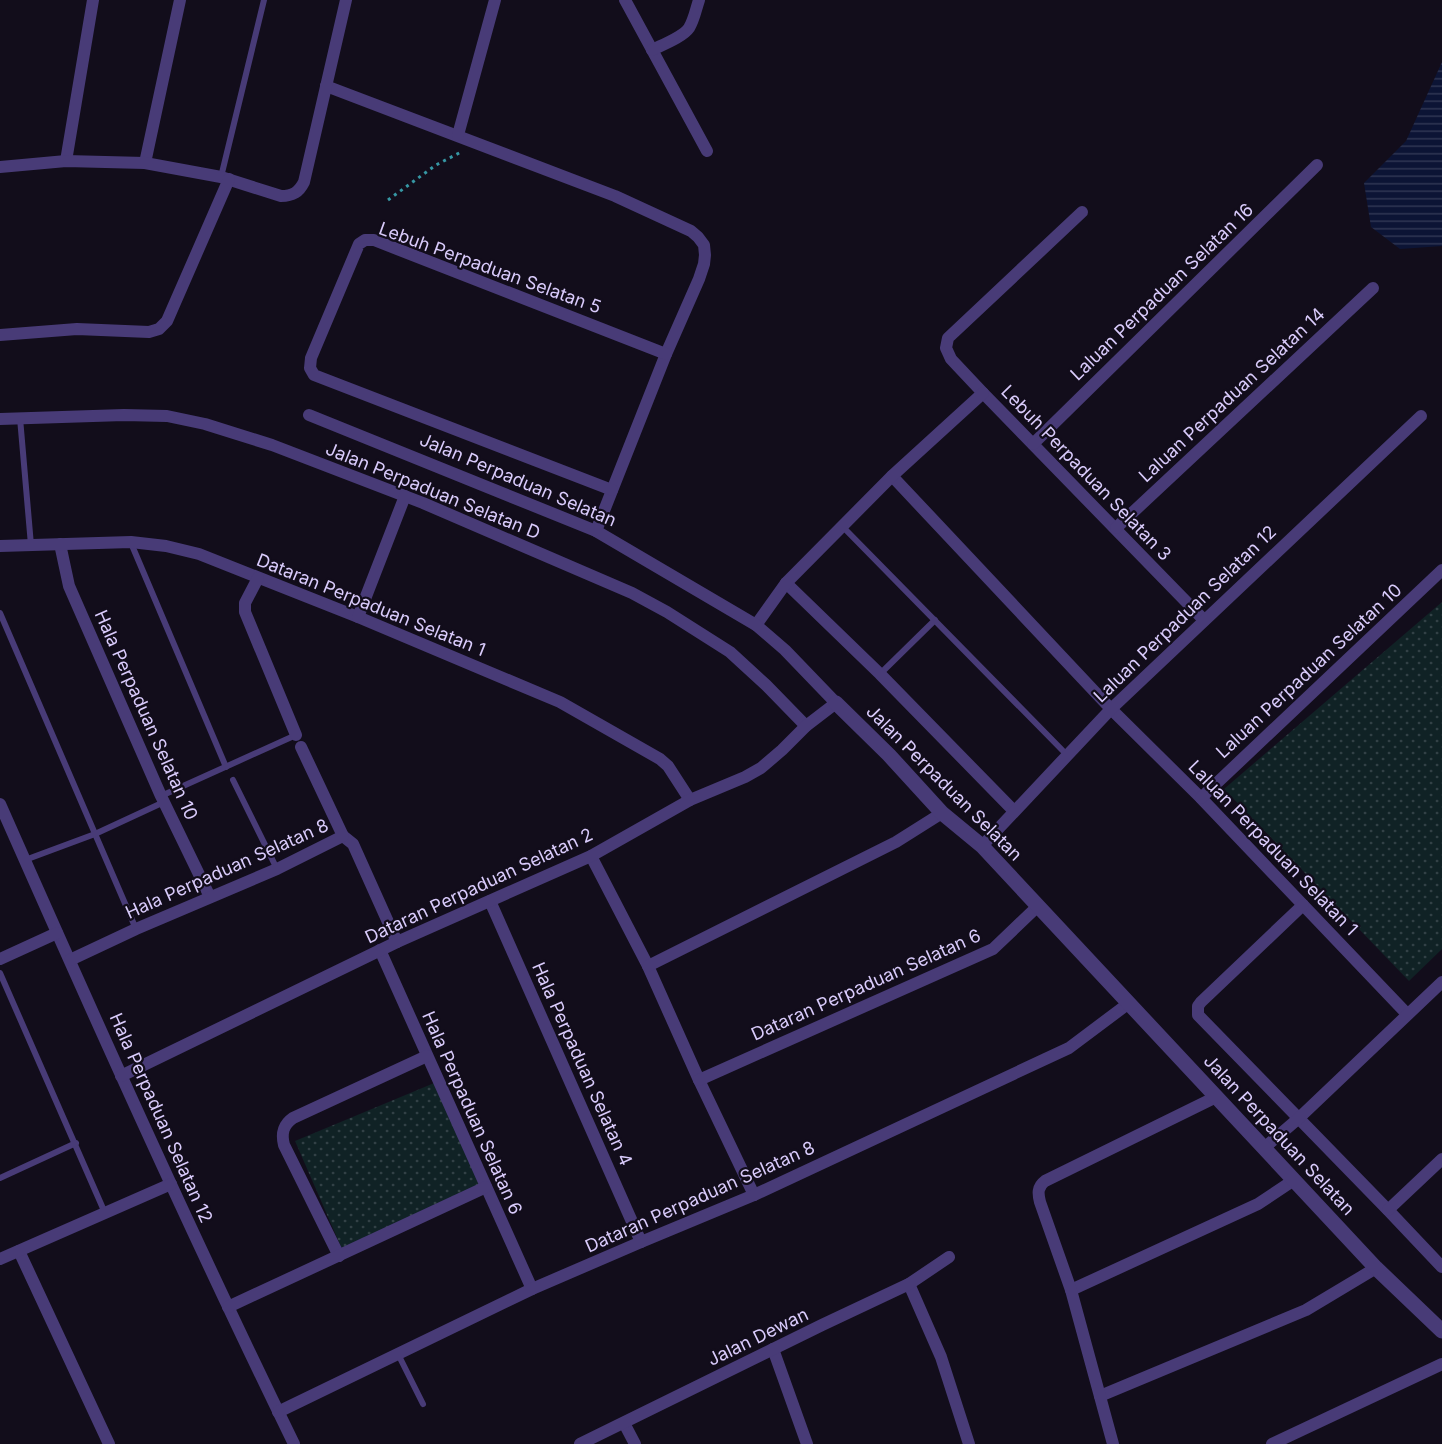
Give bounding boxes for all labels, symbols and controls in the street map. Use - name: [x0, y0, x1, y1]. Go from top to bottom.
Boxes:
- street label: Laluan Perpaduan Selatan 16: [1066, 199, 1257, 384]
- street label: Lebuh Perpaduan Selatan 5: [376, 217, 604, 318]
- street label: Laluan Perpaduan Selatan 14: [1135, 303, 1329, 486]
- street label: Lebuh Perpaduan Selatan 3: [997, 381, 1176, 565]
- street label: Jalan Perpaduan Selatan: [417, 429, 620, 531]
- street label: Jalan Perpaduan Selatan D: [323, 438, 544, 543]
- street label: Laluan Perpaduan Selatan 12: [1089, 521, 1280, 706]
- street label: Dataran Perpaduan Selatan 1: [254, 549, 489, 660]
- street label: Laluan Perpaduan Selatan 10: [1212, 579, 1406, 762]
- street label: Hala Perpaduan Selatan 10: [91, 607, 202, 823]
- street label: Jalan Perpaduan Selatan: [862, 700, 1027, 865]
- street label: Laluan Perpaduan Selatan 1: [1184, 756, 1362, 939]
- street label: Hala Perpaduan Selatan 8: [122, 814, 332, 923]
- street label: Dataran Perpaduan Selatan 2: [362, 823, 596, 948]
- street label: Dataran Perpaduan Selatan 6: [748, 924, 984, 1045]
- street label: Hala Perpaduan Selatan 4: [528, 959, 637, 1169]
- street label: Hala Perpaduan Selatan 6: [418, 1008, 527, 1218]
- street label: Hala Perpaduan Selatan 12: [106, 1010, 217, 1226]
- street label: Jalan Perpaduan Selatan: [1200, 1050, 1359, 1219]
- street label: Dataran Perpaduan Selatan 8: [582, 1136, 818, 1257]
- street label: Jalan Dewan: [704, 1303, 811, 1370]

